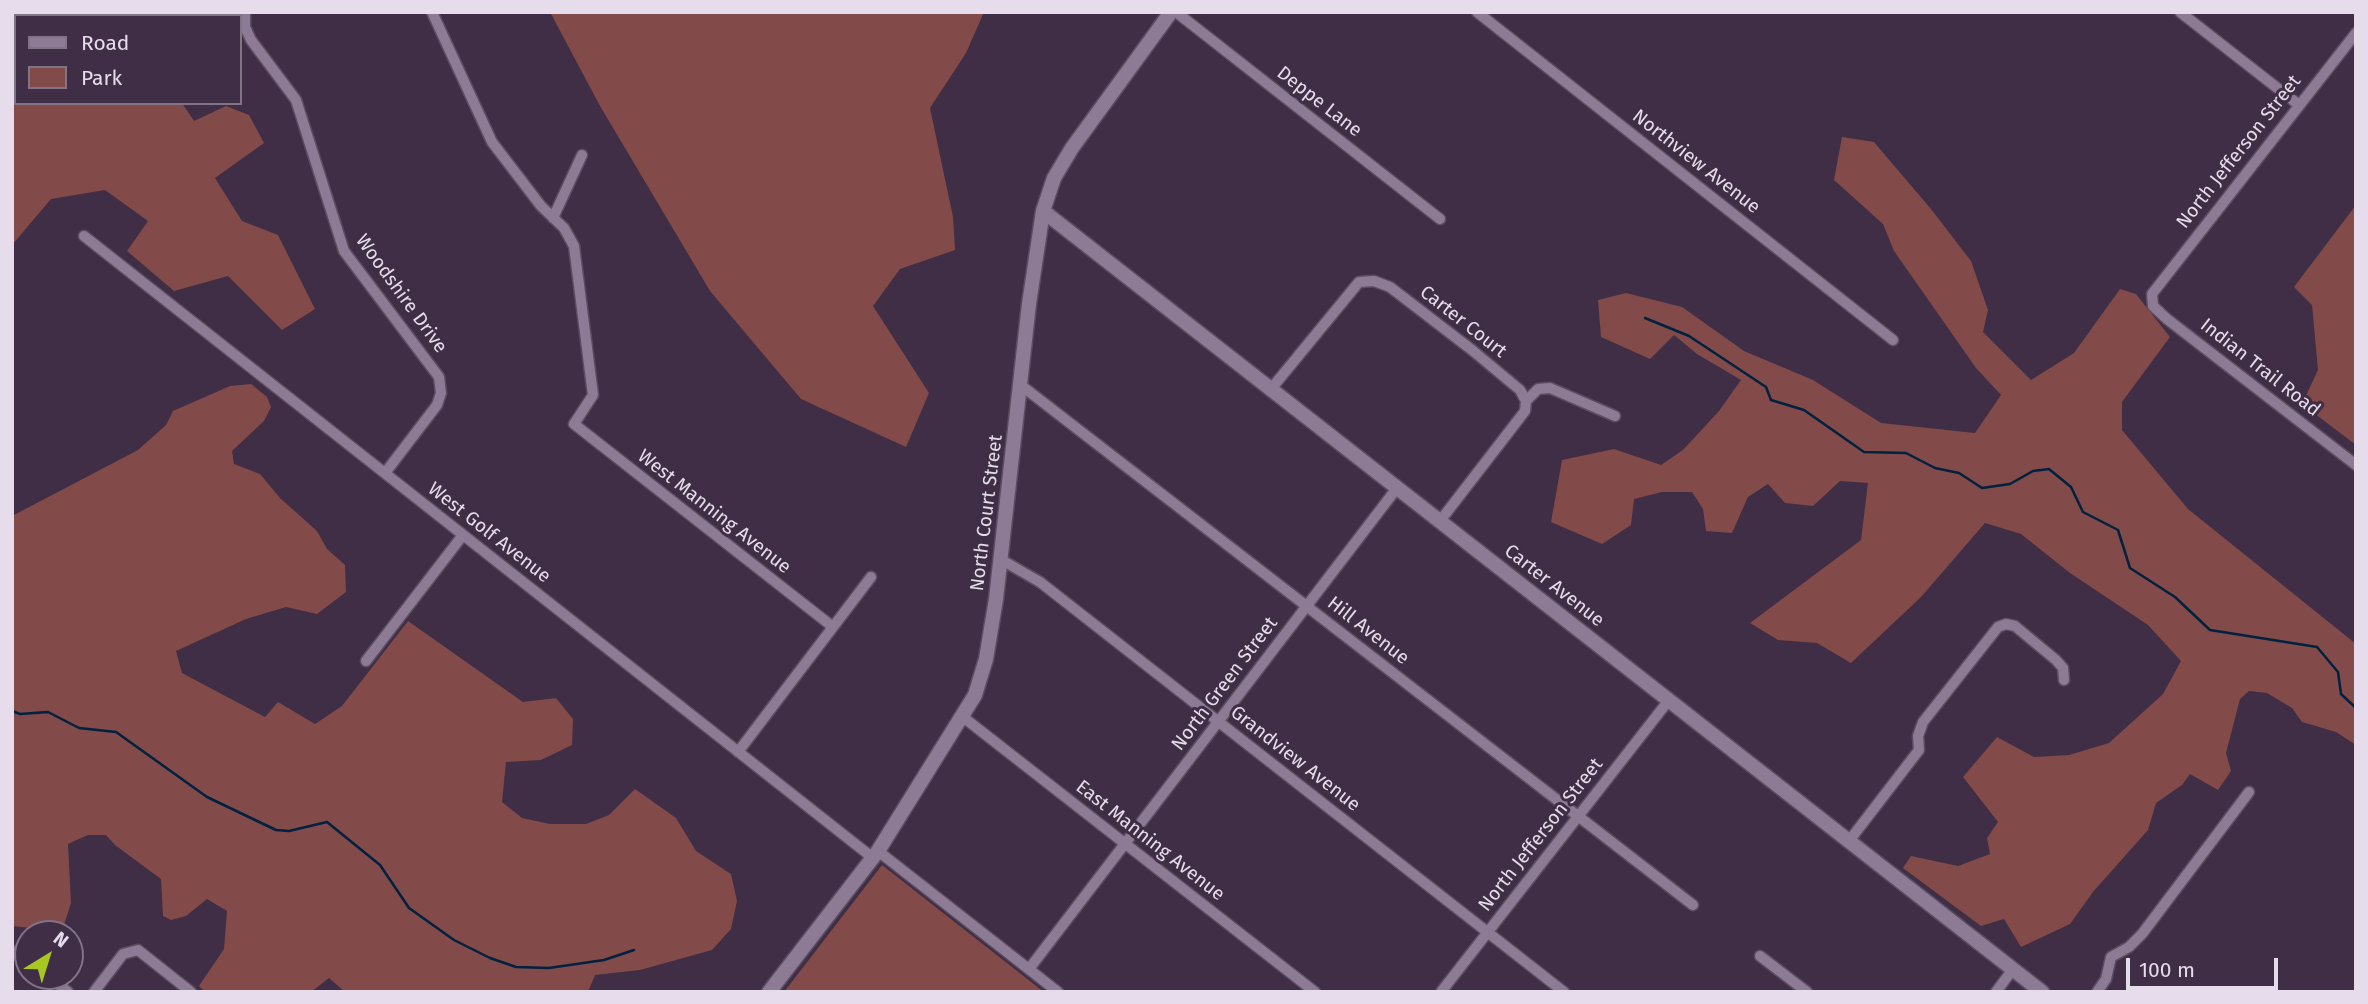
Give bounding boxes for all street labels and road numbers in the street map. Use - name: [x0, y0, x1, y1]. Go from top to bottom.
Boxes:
- street label: Deppe Lane: [1272, 62, 1366, 142]
- street label: North Jefferson Street: [2172, 71, 2306, 233]
- street label: Northview Avenue: [1627, 105, 1765, 219]
- street label: Woodshire Drive: [350, 230, 452, 358]
- street label: Carter Court: [1415, 281, 1511, 363]
- street label: Indian Trail Road: [2195, 314, 2325, 422]
- street label: North Court Street: [966, 433, 1008, 593]
- street label: West Manning Avenue: [633, 445, 795, 579]
- street label: West Golf Avenue: [423, 478, 555, 588]
- street label: Carter Avenue: [1500, 540, 1608, 632]
- street label: Hill Avenue: [1323, 592, 1413, 670]
- street label: North Green Street: [1167, 613, 1283, 755]
- street label: Grandview Avenue: [1226, 701, 1364, 817]
- street label: North Jefferson Street: [1474, 754, 1608, 916]
- street label: East Manning Avenue: [1071, 776, 1229, 906]

